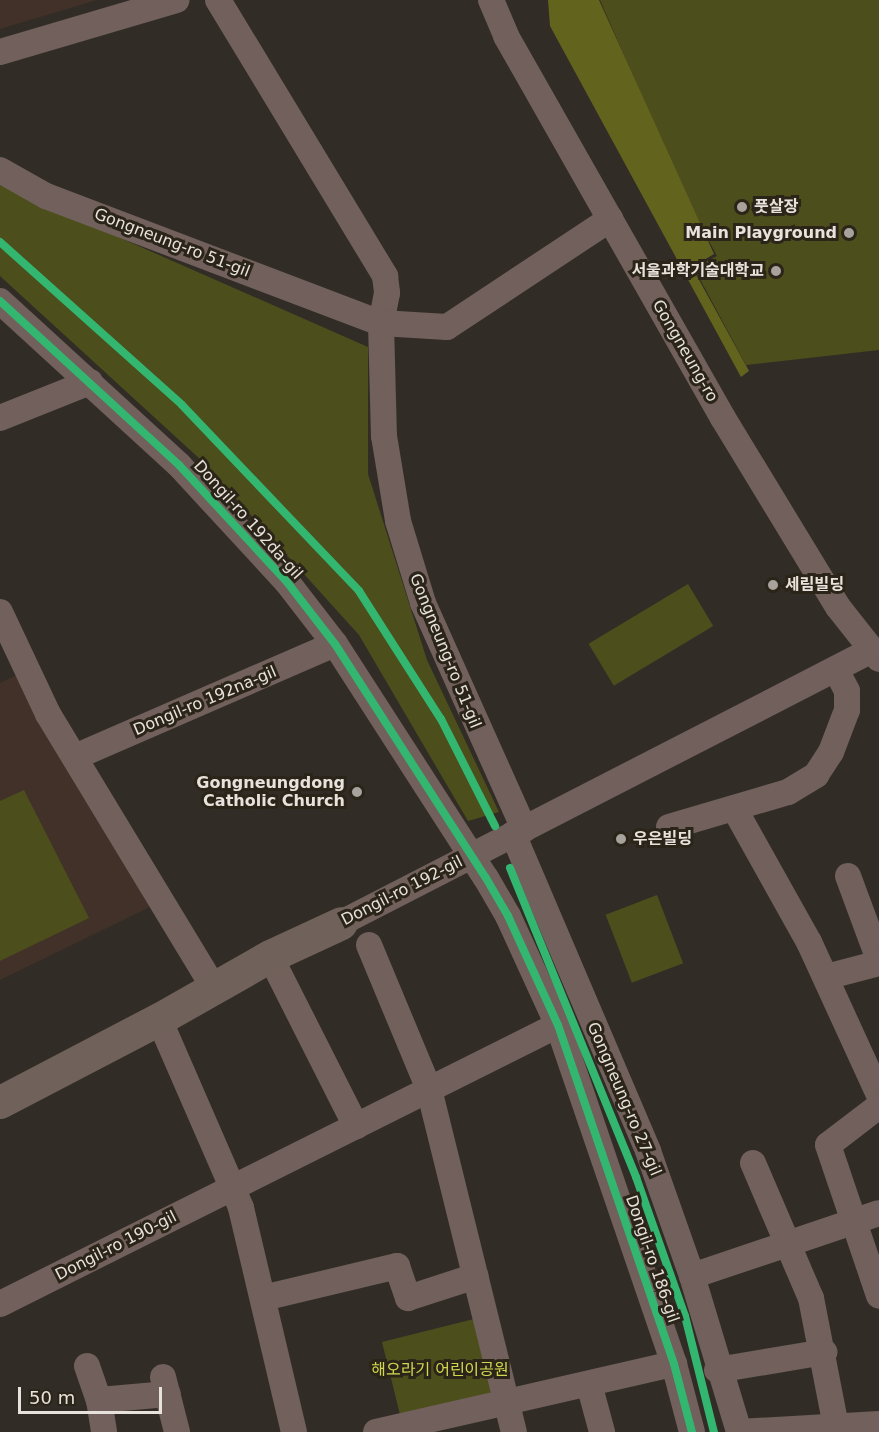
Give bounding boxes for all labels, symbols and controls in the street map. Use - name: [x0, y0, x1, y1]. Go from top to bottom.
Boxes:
- place label: 풋살장: [754, 197, 798, 217]
- marker: 풋살장: [735, 200, 749, 214]
- street label: Gongneung-ro 51-gil: [92, 204, 252, 282]
- place label: Main Playground: [685, 223, 837, 243]
- marker: Main Playground: [842, 226, 856, 240]
- place label: 서울과학기술대학교: [632, 261, 764, 281]
- marker: 서울과학기술대학교: [769, 264, 783, 278]
- street label: Gongneung-ro: [648, 297, 722, 405]
- street label: Dongil-ro 192da-gil: [190, 457, 306, 583]
- street label: Gongneung-ro 51-gil: [405, 571, 485, 731]
- place label: 세림빌딩: [785, 575, 844, 595]
- marker: 세림빌딩: [766, 578, 780, 592]
- street label: Dongil-ro 192na-gil: [131, 662, 279, 740]
- place label: Gongneungdong Catholic Church: [196, 773, 345, 811]
- marker: Gongneungdong Catholic Church: [350, 785, 364, 799]
- place label: 우은빌딩: [633, 829, 692, 849]
- marker: 우은빌딩: [614, 832, 628, 846]
- street label: Dongil-ro 192-gil: [338, 852, 466, 930]
- street label: Gongneung-ro 27-gil: [583, 1019, 665, 1179]
- street label: Dongil-ro 186-gil: [621, 1193, 683, 1325]
- street label: Dongil-ro 190-gil: [52, 1207, 180, 1285]
- park label: 해오라기 어린이공원: [371, 1360, 509, 1380]
- scale bar: [21, 1375, 165, 1413]
- text: 50 m: [29, 1387, 75, 1408]

